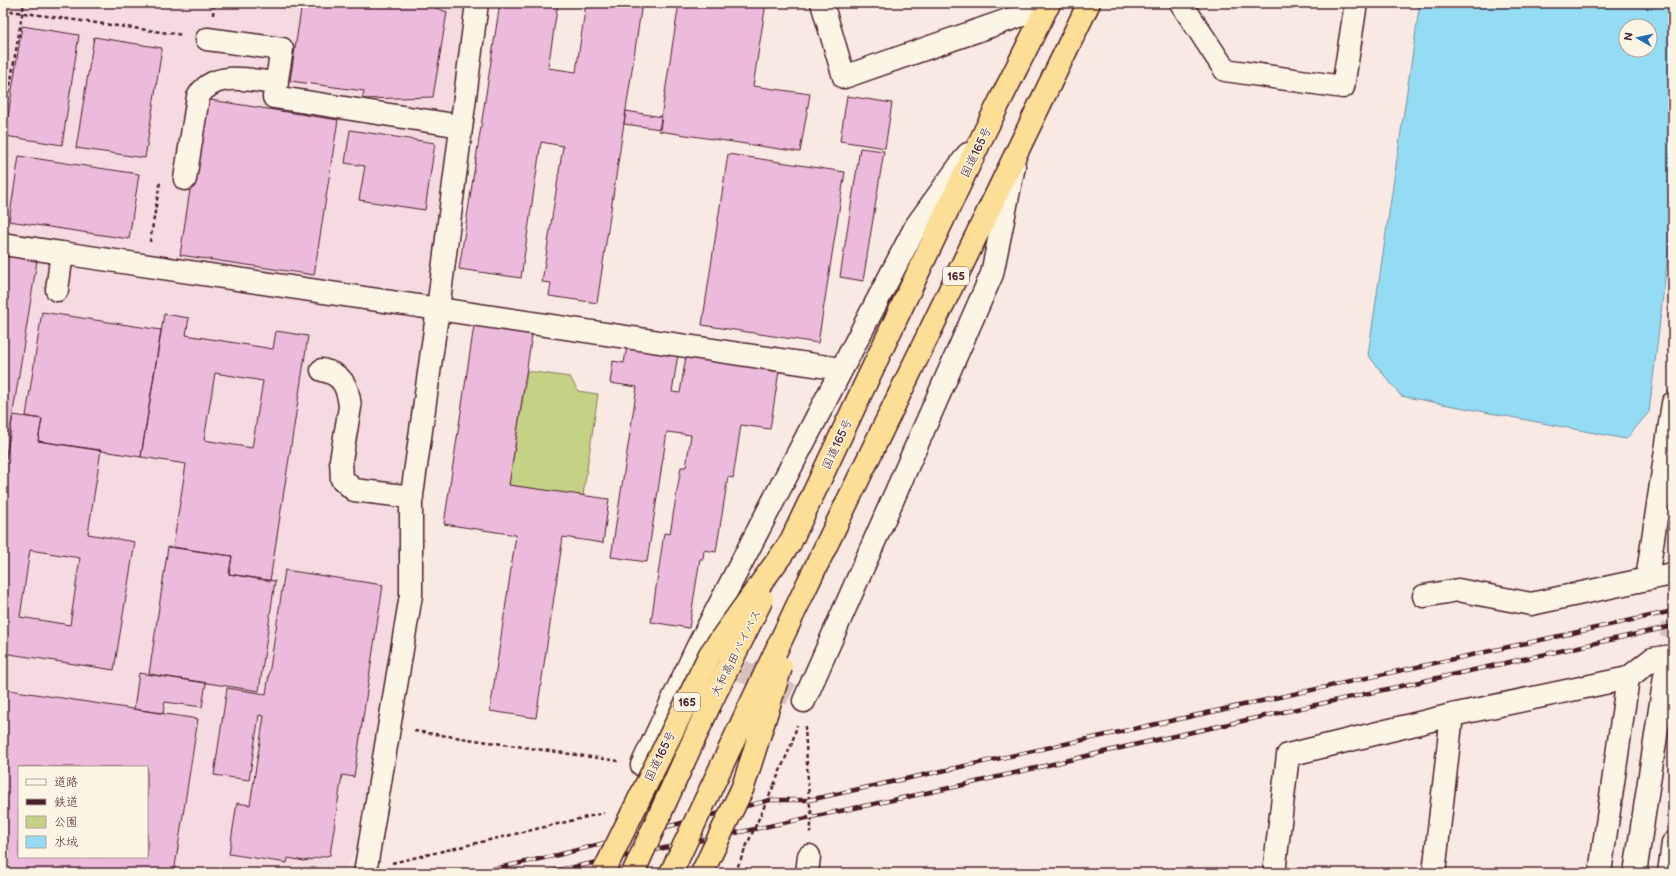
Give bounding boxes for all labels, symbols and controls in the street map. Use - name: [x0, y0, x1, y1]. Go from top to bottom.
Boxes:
- north arrow: [1618, 18, 1658, 58]
- text: N: [1622, 31, 1636, 42]
- street label: 国道165号: [958, 124, 995, 180]
- road number: 165: [943, 267, 969, 285]
- street label: 国道165号: [819, 416, 856, 472]
- street label: 大和高田バイパス: [708, 607, 765, 699]
- road number: 165: [674, 693, 700, 711]
- street label: 国道165号: [642, 728, 679, 784]
- legend: [18, 766, 148, 858]
- text: 道路: [54, 775, 78, 790]
- text: 鉄道: [54, 795, 78, 810]
- text: 公園: [54, 815, 78, 830]
- text: 水域: [54, 835, 78, 850]

